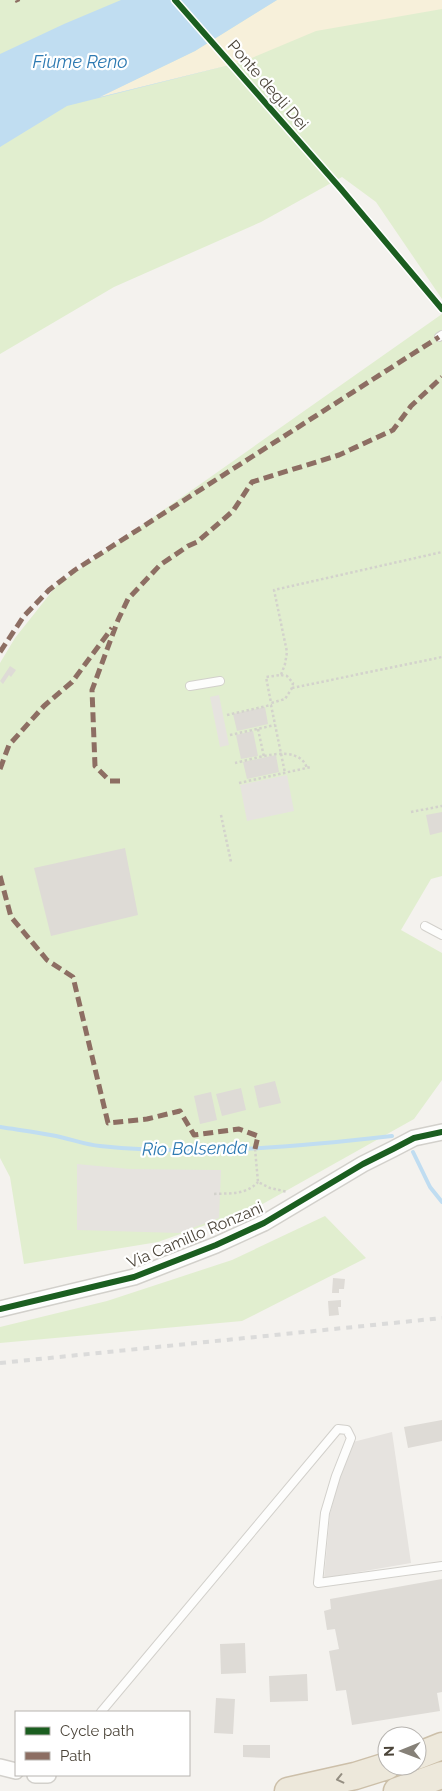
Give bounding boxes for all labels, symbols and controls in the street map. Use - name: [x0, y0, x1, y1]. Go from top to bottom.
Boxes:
- street label: Ponte degli Dei: [224, 36, 312, 134]
- water label: Fiume Reno: [32, 51, 128, 72]
- water label: Rio Bolsenda: [142, 1137, 248, 1159]
- street label: Via Camillo Ronzani: [124, 1198, 266, 1272]
- legend: [15, 1711, 190, 1776]
- text: Cycle path: [60, 1722, 134, 1740]
- north arrow: [377, 1726, 427, 1776]
- text: N: [381, 1746, 397, 1757]
- text: Path: [60, 1747, 91, 1765]
- one-way arrow: [336, 1773, 345, 1784]

